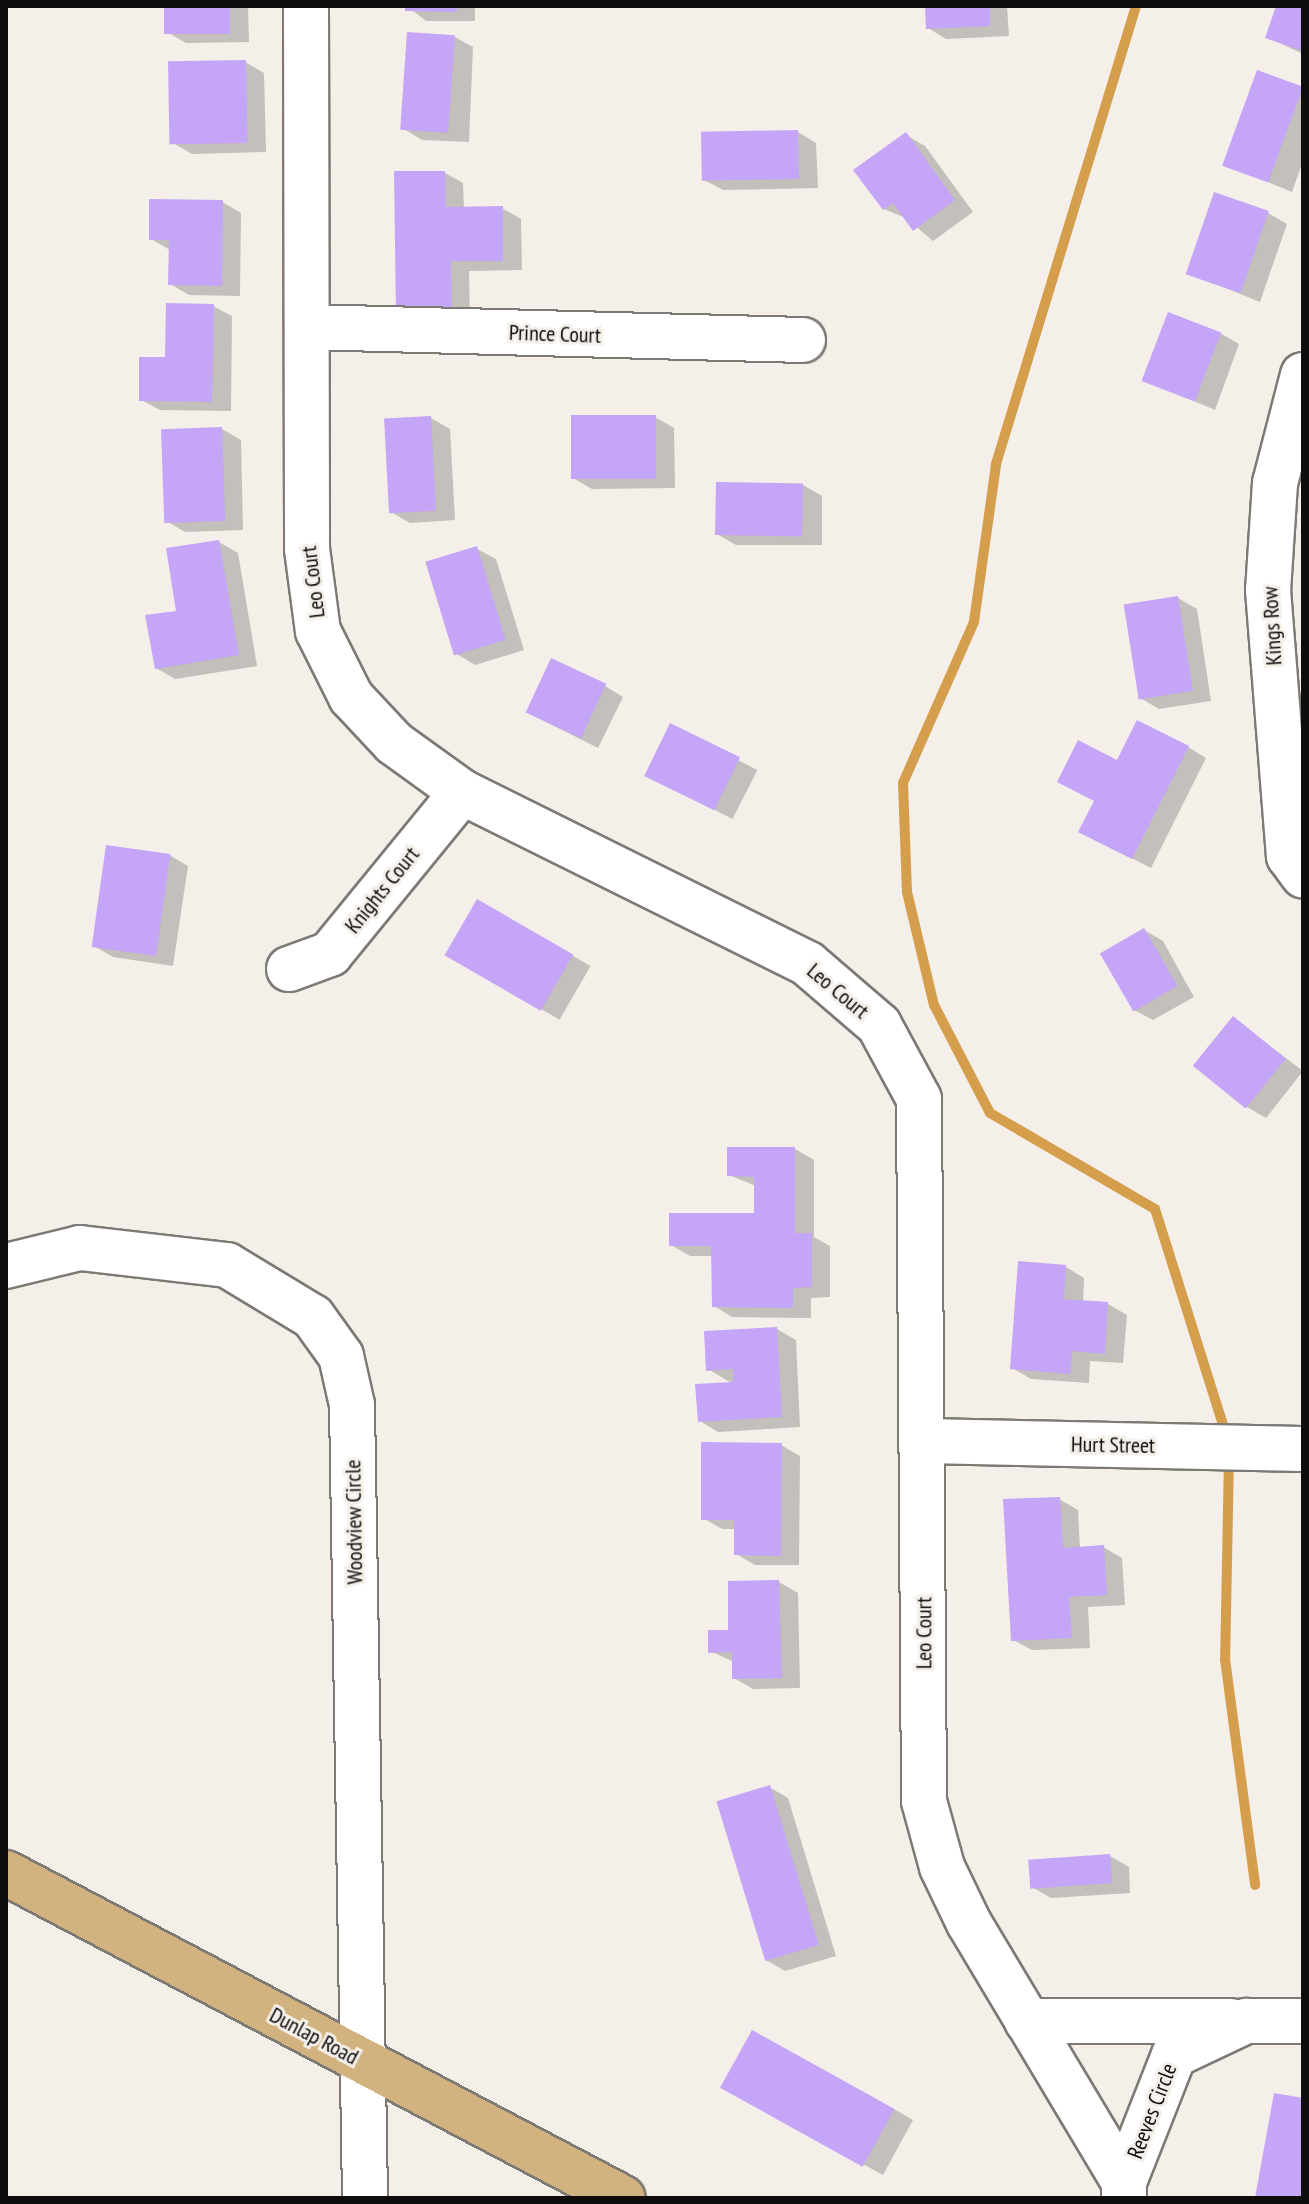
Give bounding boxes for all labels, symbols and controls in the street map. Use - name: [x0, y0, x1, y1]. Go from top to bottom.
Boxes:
- street label: Prince Court: [509, 319, 601, 349]
- street label: Leo Court: [295, 544, 331, 620]
- street label: Kings Row: [1257, 586, 1287, 666]
- street label: Knights Court: [339, 842, 425, 938]
- street label: Leo Court: [802, 958, 874, 1024]
- street label: Hurt Street: [1071, 1431, 1155, 1459]
- street label: Woodview Circle: [340, 1459, 368, 1585]
- street label: Leo Court: [911, 1597, 937, 1669]
- street label: Dunlap Road: [265, 2002, 363, 2070]
- street label: Reeves Circle: [1122, 2060, 1182, 2162]

